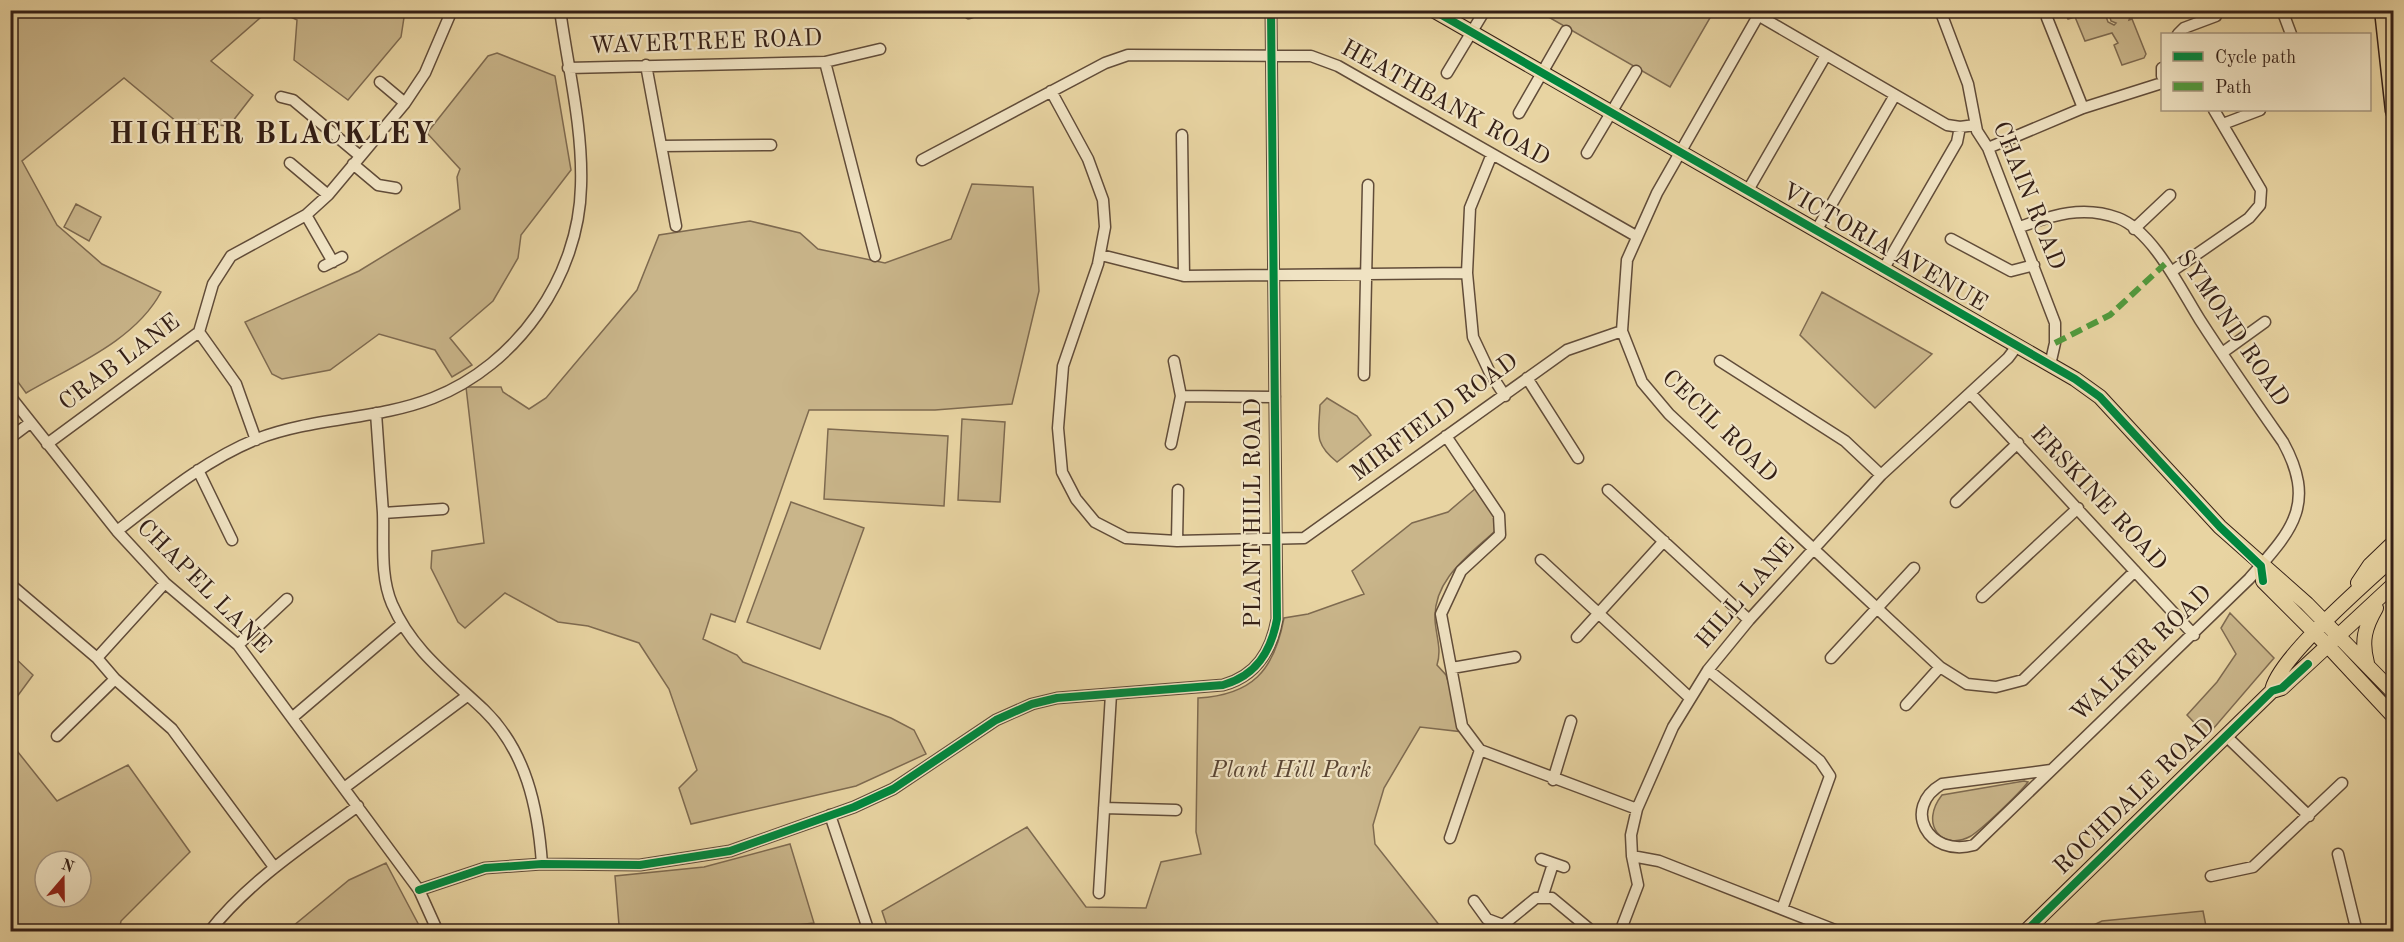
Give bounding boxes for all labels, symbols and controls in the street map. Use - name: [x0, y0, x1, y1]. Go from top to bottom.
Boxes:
- street label: WAVERTREE ROAD: [589, 27, 823, 59]
- legend: [2161, 33, 2371, 111]
- street label: HEATHBANK ROAD: [1337, 37, 1553, 171]
- text: Cycle path: [2215, 49, 2296, 67]
- text: Path: [2215, 79, 2252, 97]
- street label: CHAIN ROAD: [1987, 118, 2069, 274]
- district label: HIGHER BLACKLEY: [109, 120, 435, 150]
- street label: VICTORIA AVENUE: [1777, 179, 1991, 317]
- street label: SYMOND ROAD: [2171, 247, 2293, 411]
- street label: CRAB LANE: [55, 310, 185, 416]
- street label: MIRFIELD ROAD: [1347, 349, 1523, 487]
- street label: CECIL ROAD: [1657, 366, 1781, 488]
- street label: PLANT HILL ROAD: [1242, 398, 1266, 628]
- street label: ERSKINE ROAD: [2025, 422, 2171, 576]
- street label: CHAPEL LANE: [131, 515, 275, 659]
- street label: HILL LANE: [1692, 535, 1800, 653]
- street label: WALKER ROAD: [2067, 581, 2217, 727]
- street label: ROCHDALE ROAD: [2050, 714, 2220, 880]
- park label: Plant Hill Park: [1209, 759, 1372, 783]
- north arrow: [33, 849, 93, 909]
- text: N: [59, 857, 77, 877]

